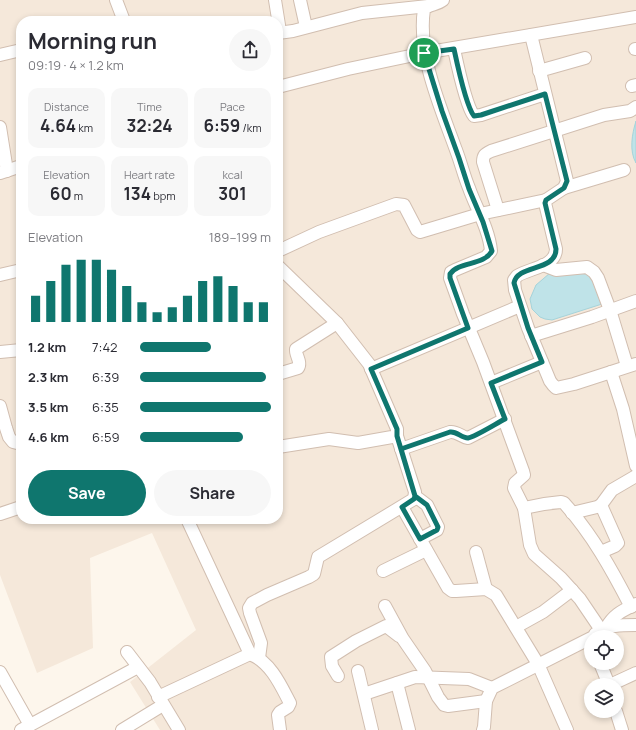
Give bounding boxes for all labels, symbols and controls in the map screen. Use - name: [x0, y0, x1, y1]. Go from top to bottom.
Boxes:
- text: Morning run: [28, 26, 157, 56]
- button: share: [229, 29, 271, 71]
- pin: [407, 36, 441, 70]
- icon: arrive: [413, 42, 435, 64]
- text: 09:19 · 4 × 1.2 km: [28, 56, 124, 74]
- text: Distance: [44, 99, 89, 114]
- text: Time: [137, 99, 162, 114]
- text: Pace: [220, 99, 245, 114]
- text: 4.64: [40, 114, 76, 137]
- text: 32:24: [127, 114, 172, 137]
- text: 6:59: [203, 114, 240, 137]
- text: km: [76, 120, 93, 135]
- text: /km: [240, 120, 262, 135]
- text: Elevation: [43, 167, 90, 182]
- text: Heart rate: [124, 167, 175, 182]
- text: kcal: [222, 167, 243, 182]
- text: 60: [50, 182, 72, 205]
- text: 134: [123, 182, 151, 205]
- text: 301: [218, 182, 247, 205]
- text: m: [72, 188, 83, 203]
- text: bpm: [151, 188, 176, 203]
- text: Elevation: [28, 228, 83, 246]
- text: 189–199 m: [209, 228, 271, 246]
- text: 1.2 km: [28, 338, 66, 356]
- text: 7:42: [92, 338, 118, 356]
- text: 2.3 km: [28, 368, 69, 386]
- text: 6:39: [92, 368, 119, 386]
- text: 3.5 km: [28, 398, 68, 416]
- text: 6:35: [92, 398, 119, 416]
- text: 4.6 km: [28, 428, 69, 446]
- text: 6:59: [92, 428, 120, 446]
- button: Save: [28, 470, 146, 516]
- button: Share: [154, 470, 271, 516]
- map controls: [584, 630, 624, 718]
- button: locate: [584, 630, 624, 670]
- button: layers: [584, 678, 624, 718]

